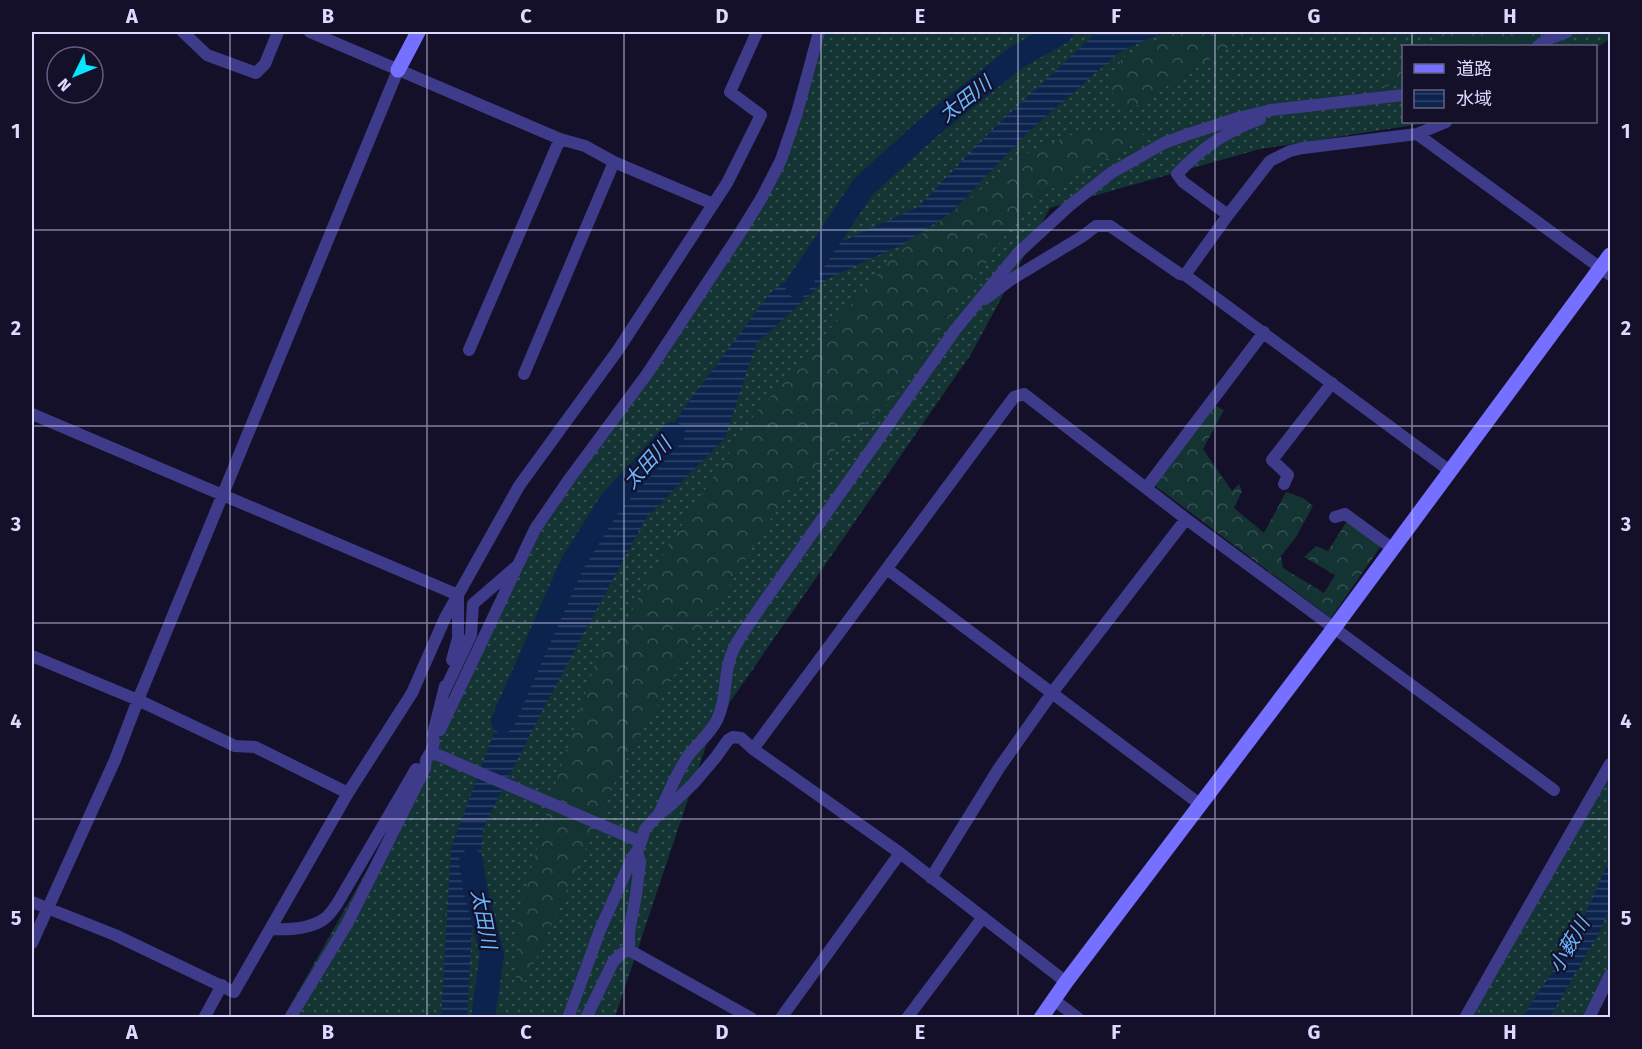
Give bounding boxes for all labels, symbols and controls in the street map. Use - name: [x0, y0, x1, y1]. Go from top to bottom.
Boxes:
- text: A: [125, 4, 139, 28]
- text: B: [322, 4, 334, 28]
- text: C: [520, 4, 532, 28]
- text: D: [715, 4, 729, 28]
- text: E: [915, 4, 925, 28]
- text: F: [1111, 4, 1121, 28]
- text: G: [1308, 4, 1320, 28]
- text: H: [1503, 4, 1517, 28]
- north arrow: [45, 45, 105, 105]
- legend: [1402, 45, 1597, 123]
- text: 道路: [1456, 58, 1492, 80]
- water label: 太田川: [934, 70, 998, 127]
- text: N: [54, 75, 75, 95]
- text: 水域: [1456, 88, 1492, 110]
- text: 1: [11, 119, 21, 143]
- text: 1: [1621, 119, 1631, 143]
- text: 2: [11, 316, 21, 340]
- text: 2: [1621, 316, 1631, 340]
- water label: 太田川: [618, 431, 677, 493]
- text: 3: [10, 512, 21, 536]
- text: 3: [1620, 512, 1631, 536]
- text: 4: [10, 709, 22, 733]
- text: 4: [1620, 709, 1632, 733]
- water label: 太田川: [466, 887, 502, 953]
- text: 5: [11, 906, 22, 930]
- text: 5: [1621, 906, 1632, 930]
- water label: 小薮川: [1544, 911, 1595, 977]
- text: A: [125, 1020, 139, 1044]
- text: B: [322, 1020, 334, 1044]
- text: C: [520, 1020, 532, 1044]
- text: D: [715, 1020, 729, 1044]
- text: E: [915, 1020, 925, 1044]
- text: F: [1111, 1020, 1121, 1044]
- text: G: [1308, 1020, 1320, 1044]
- text: H: [1503, 1020, 1517, 1044]

